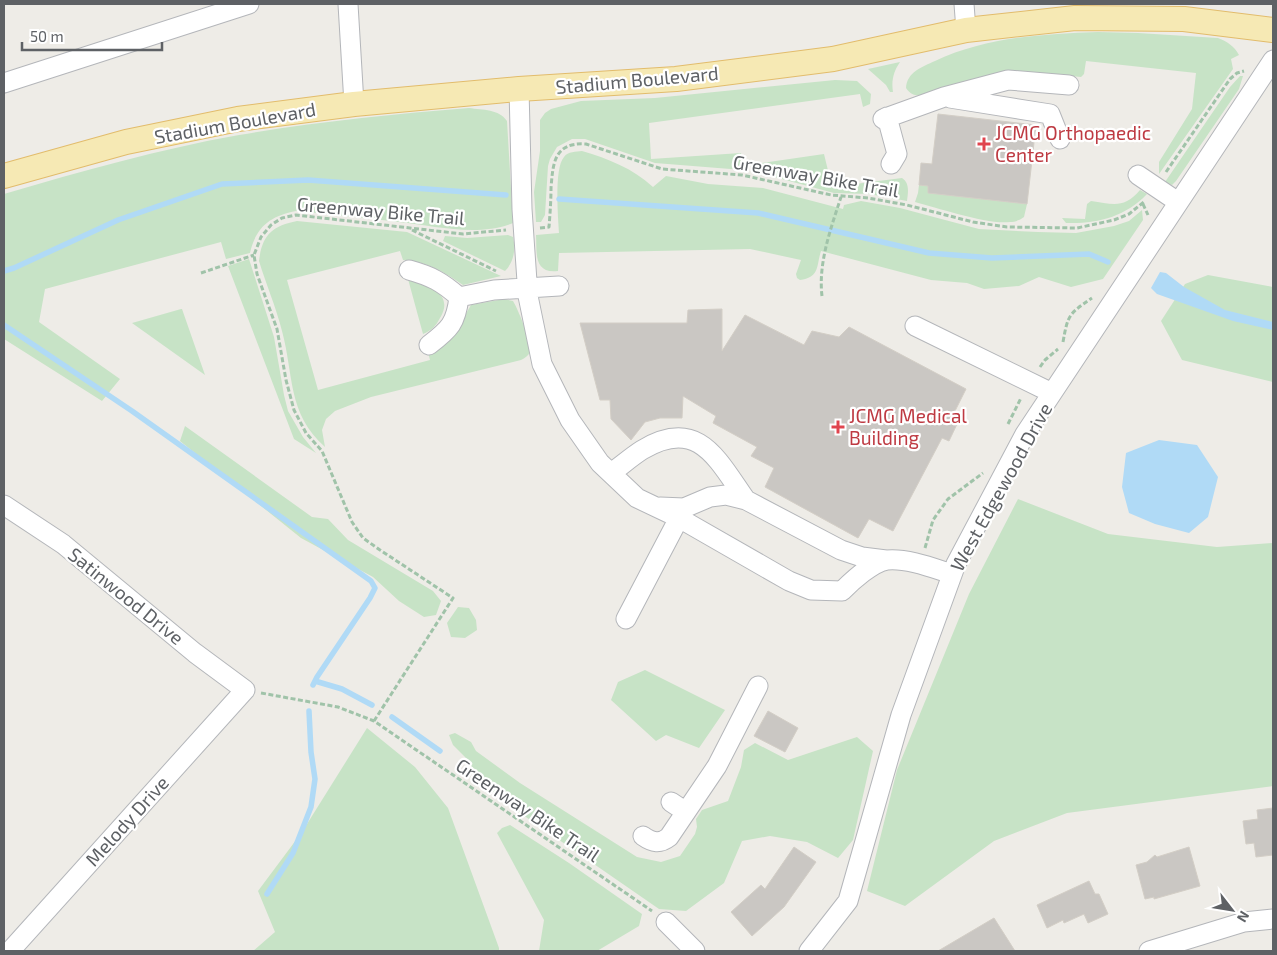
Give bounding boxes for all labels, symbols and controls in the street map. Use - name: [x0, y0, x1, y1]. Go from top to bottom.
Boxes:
- scale bar: [22, 20, 162, 52]
- text: 50 m: [30, 27, 64, 45]
- street label: Stadium Boulevard: [555, 61, 719, 98]
- street label: Stadium Boulevard: [152, 97, 317, 148]
- place label: JCMG Orthopaedic Center: [995, 121, 1151, 166]
- marker: JCMG Orthopaedic Center: [977, 137, 991, 151]
- street label: Greenway Bike Trail: [731, 150, 901, 201]
- street label: Greenway Bike Trail: [296, 192, 466, 229]
- street label: West Edgewood Drive: [945, 399, 1056, 575]
- place label: JCMG Medical Building: [849, 404, 967, 449]
- marker: JCMG Medical Building: [831, 420, 845, 434]
- street label: Satinwood Drive: [64, 542, 189, 649]
- street label: Greenway Bike Trail: [452, 753, 605, 866]
- street label: Melody Drive: [80, 771, 173, 870]
- north arrow: [1207, 885, 1257, 935]
- text: N: [1234, 908, 1253, 926]

